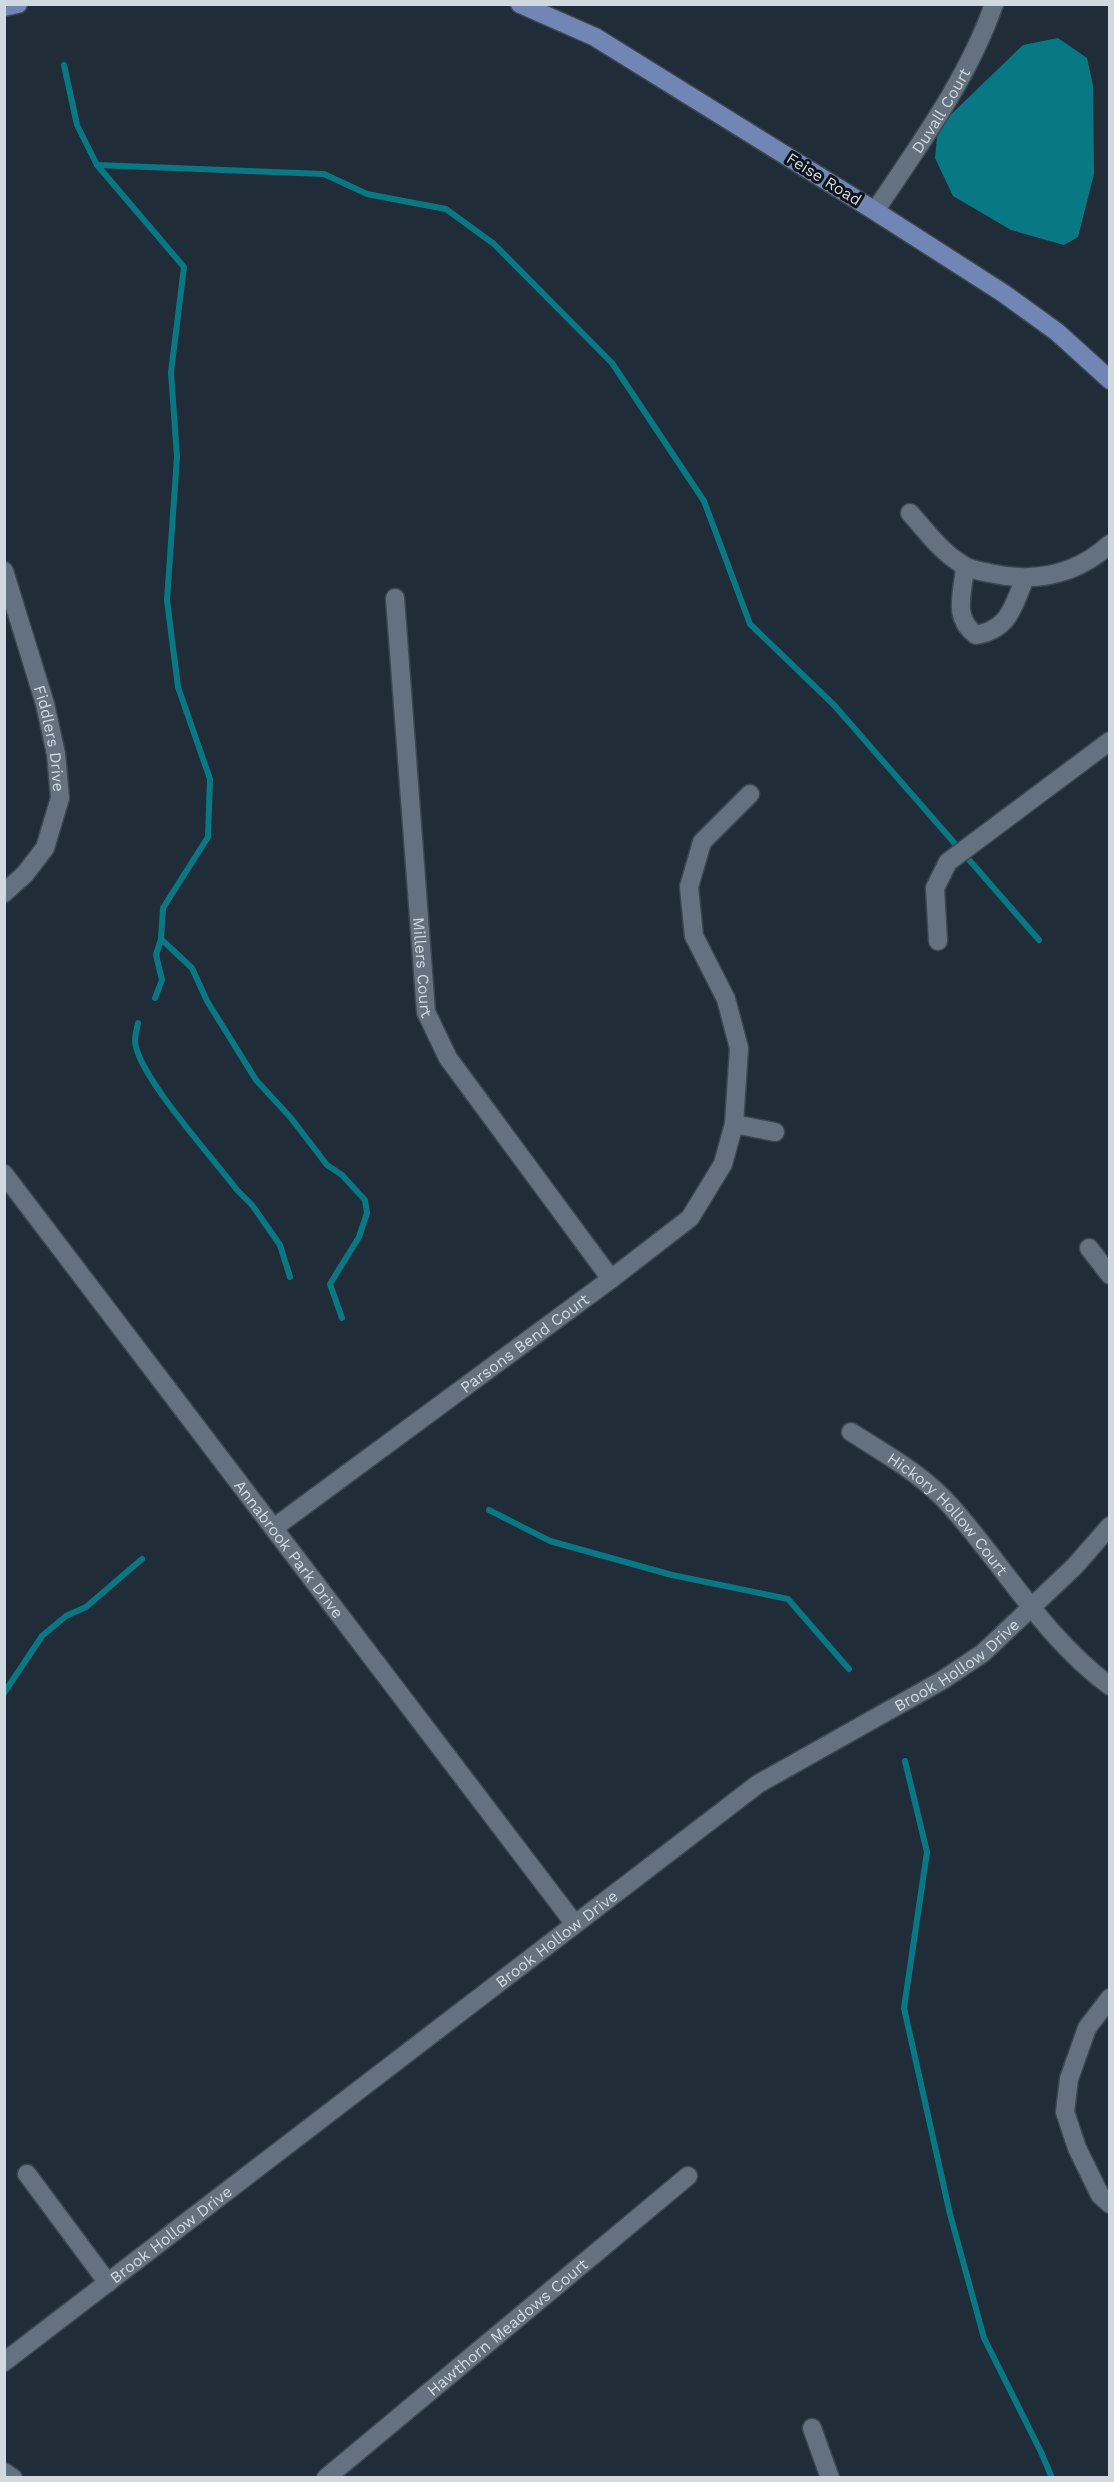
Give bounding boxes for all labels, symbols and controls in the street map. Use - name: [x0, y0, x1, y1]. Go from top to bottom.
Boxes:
- street label: Duvall Court: [907, 64, 974, 157]
- street label: Feise Road: [783, 149, 865, 209]
- street label: Fiddlers Drive: [30, 683, 69, 792]
- street label: Millers Court: [409, 916, 437, 1021]
- street label: Parsons Bend Court: [456, 1289, 593, 1397]
- street label: Hickory Hollow Court: [884, 1448, 1012, 1579]
- street label: Annabrook Park Drive: [231, 1476, 348, 1622]
- street label: Brook Hollow Drive: [891, 1615, 1023, 1715]
- street label: Brook Hollow Drive: [492, 1886, 621, 1991]
- street label: Brook Hollow Drive: [106, 2181, 236, 2287]
- street label: Hawthorn Meadows Court: [423, 2254, 592, 2399]

